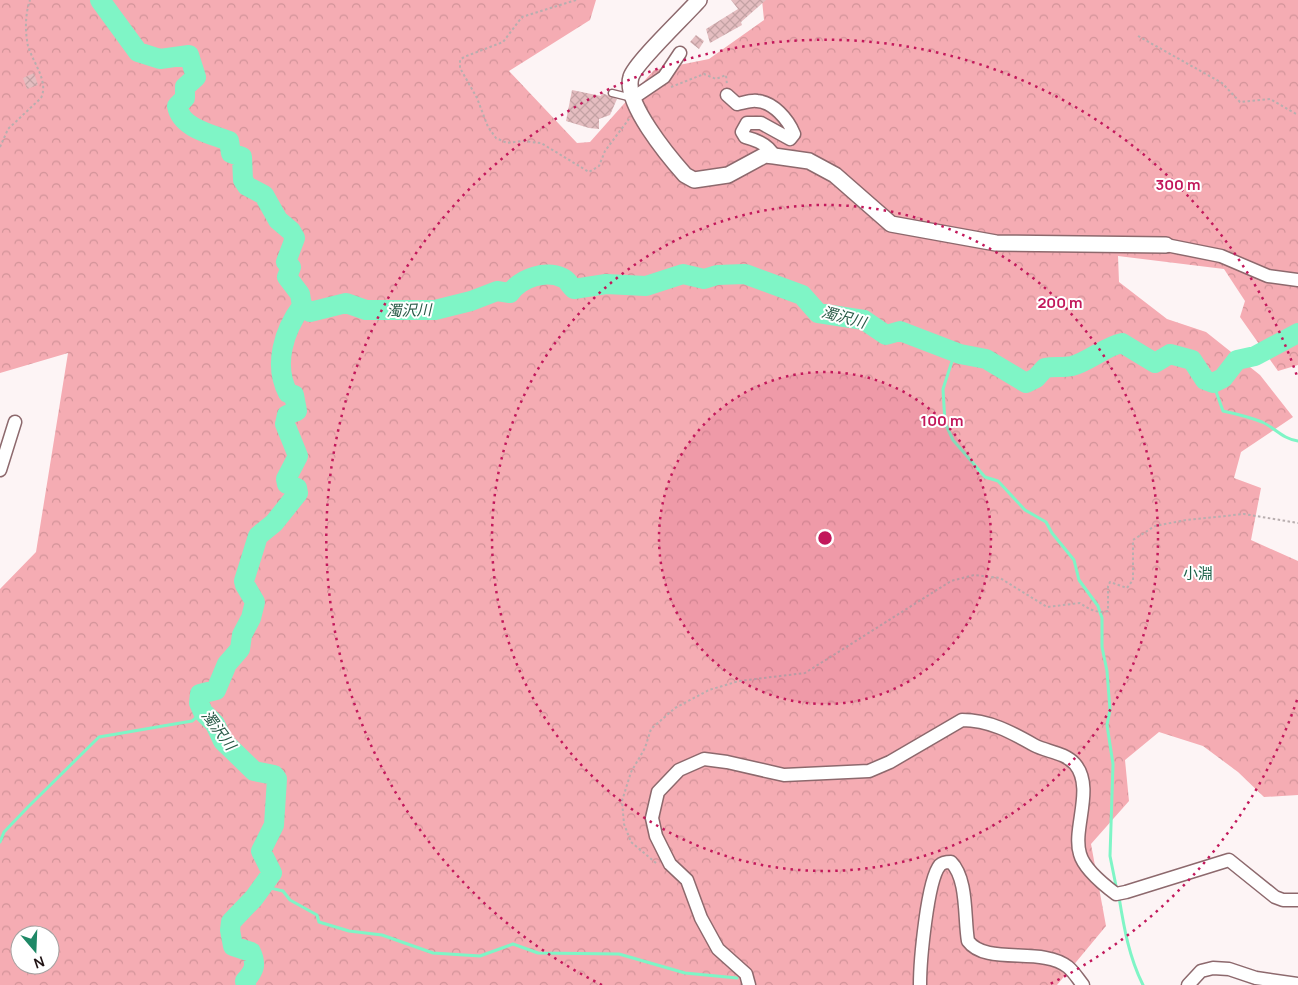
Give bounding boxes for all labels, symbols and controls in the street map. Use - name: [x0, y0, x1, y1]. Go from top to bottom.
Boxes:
- text: 300 m: [1156, 174, 1200, 195]
- text: 200 m: [1037, 292, 1083, 313]
- water label: 濁沢川: [386, 299, 434, 321]
- water label: 濁沢川: [820, 301, 870, 333]
- text: 100 m: [921, 410, 963, 431]
- centre of rings: [816, 529, 834, 547]
- district label: 小淵: [1183, 563, 1213, 584]
- water label: 濁沢川: [197, 706, 242, 756]
- north arrow: [10, 925, 60, 975]
- text: N: [32, 952, 47, 973]

